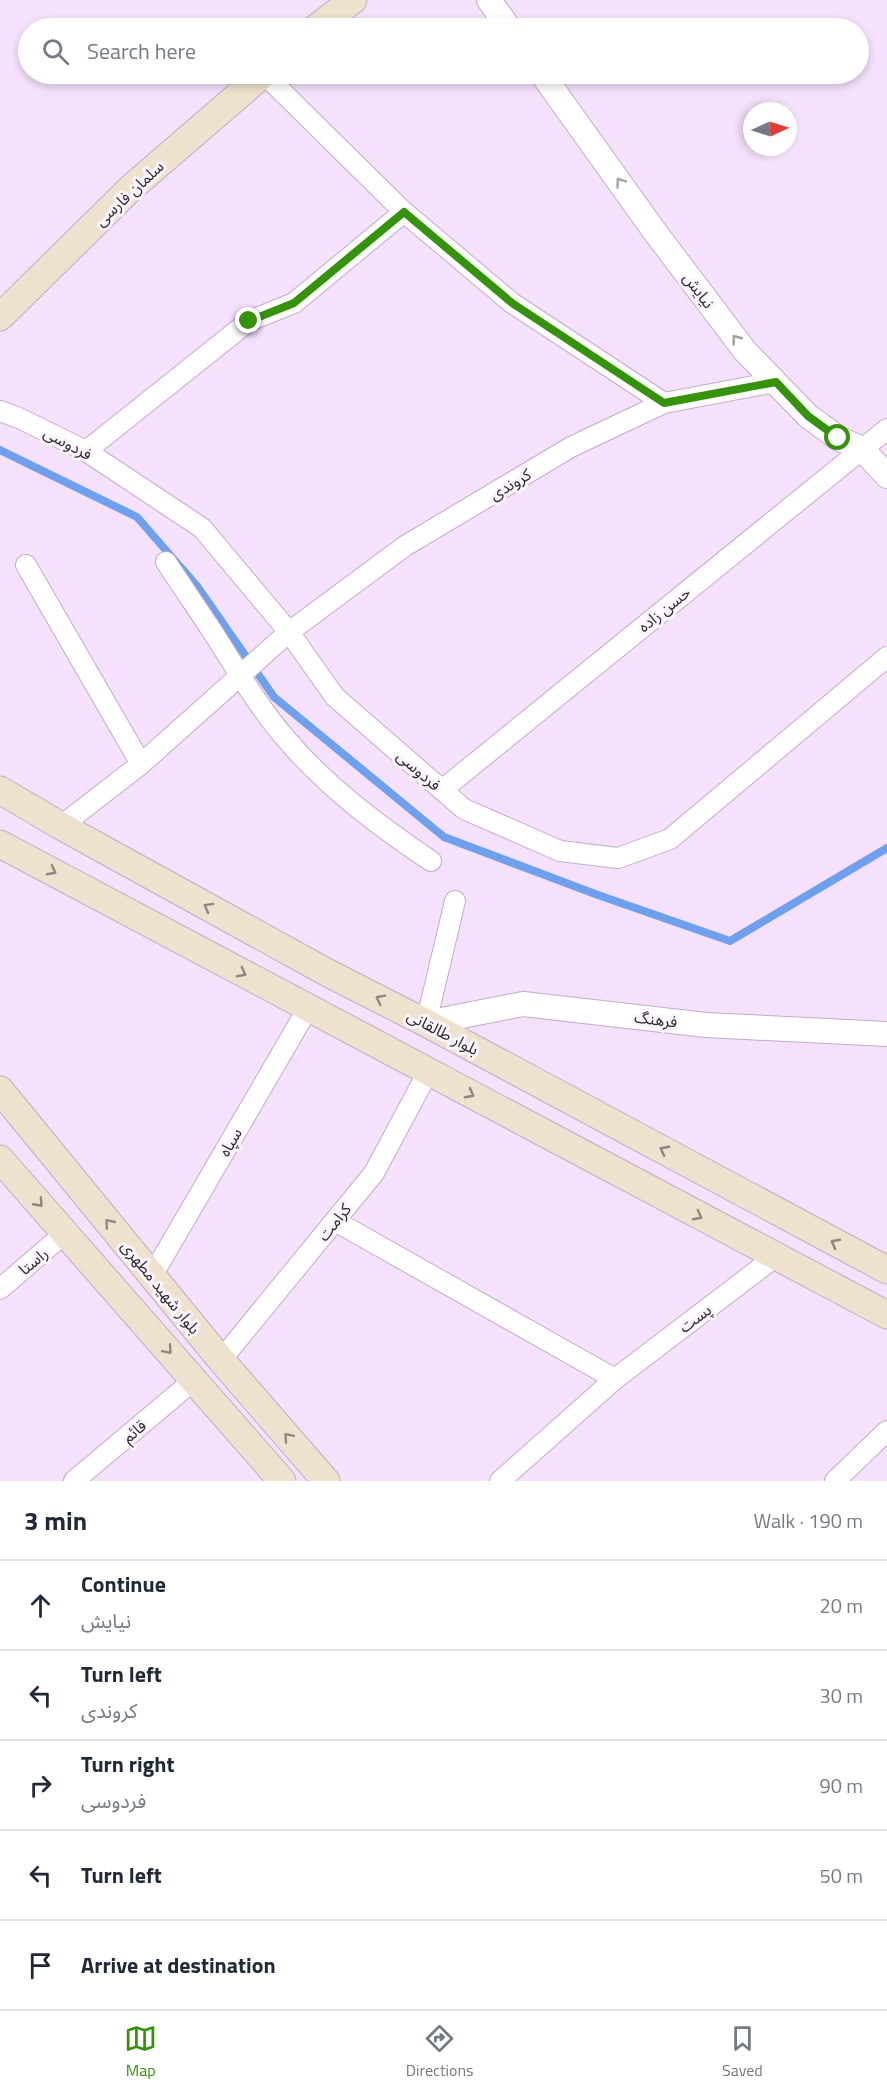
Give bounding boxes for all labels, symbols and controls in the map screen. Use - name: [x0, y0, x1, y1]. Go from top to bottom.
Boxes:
- search box: [18, 18, 869, 84]
- text: Search here: [87, 34, 196, 68]
- icon: search: [39, 35, 72, 68]
- north arrow: [743, 102, 797, 156]
- street label: سلمان فارسی: [89, 154, 169, 232]
- one-way arrow: [616, 178, 627, 189]
- street label: نیایش: [677, 267, 721, 313]
- route end: [235, 307, 261, 333]
- one-way arrow: [732, 335, 743, 346]
- street label: فردوسی: [39, 420, 97, 466]
- route start: [824, 424, 850, 450]
- street label: کروندی: [485, 462, 536, 506]
- street label: حسن زاده: [633, 580, 695, 638]
- street label: فردوسی: [391, 744, 447, 796]
- one-way arrow: [45, 864, 56, 875]
- one-way arrow: [204, 903, 215, 914]
- one-way arrow: [236, 966, 247, 977]
- one-way arrow: [376, 995, 387, 1007]
- street label: بلوار طالقانی: [403, 1003, 483, 1061]
- street label: فرهنگ: [633, 1004, 679, 1034]
- one-way arrow: [464, 1087, 475, 1099]
- street label: سپاه: [212, 1123, 248, 1161]
- one-way arrow: [659, 1146, 670, 1157]
- one-way arrow: [32, 1196, 43, 1207]
- street label: کرامت: [311, 1198, 357, 1246]
- one-way arrow: [691, 1209, 702, 1220]
- one-way arrow: [105, 1219, 116, 1230]
- street label: بلوار شهید مطهری: [116, 1235, 206, 1339]
- one-way arrow: [831, 1238, 842, 1250]
- street label: راستا: [13, 1241, 53, 1281]
- street label: پست: [673, 1298, 717, 1338]
- one-way arrow: [160, 1343, 171, 1354]
- street label: قائم: [117, 1414, 152, 1449]
- one-way arrow: [284, 1433, 295, 1444]
- text: 3 min: [24, 1501, 87, 1540]
- text: Walk · 190 m: [754, 1505, 863, 1536]
- text: Continue: [81, 1567, 166, 1601]
- icon: ahead: [24, 1589, 57, 1622]
- text: 20 m: [819, 1590, 863, 1621]
- text: نیایش: [81, 1605, 131, 1636]
- text: Turn left: [81, 1657, 162, 1691]
- icon: left: [24, 1679, 57, 1712]
- text: 30 m: [819, 1680, 863, 1711]
- text: کروندی: [81, 1695, 137, 1726]
- text: Turn right: [81, 1747, 175, 1781]
- icon: right: [24, 1769, 57, 1802]
- text: 90 m: [819, 1770, 863, 1801]
- text: فردوسی: [81, 1785, 146, 1816]
- text: Turn left: [81, 1858, 162, 1892]
- icon: left: [24, 1859, 57, 1892]
- text: 50 m: [819, 1860, 863, 1891]
- text: Arrive at destination: [81, 1948, 276, 1982]
- icon: arrive: [24, 1949, 57, 1982]
- tab: Map: [124, 2022, 157, 2082]
- tab: Directions: [406, 2022, 474, 2082]
- tab: Saved: [722, 2022, 763, 2082]

